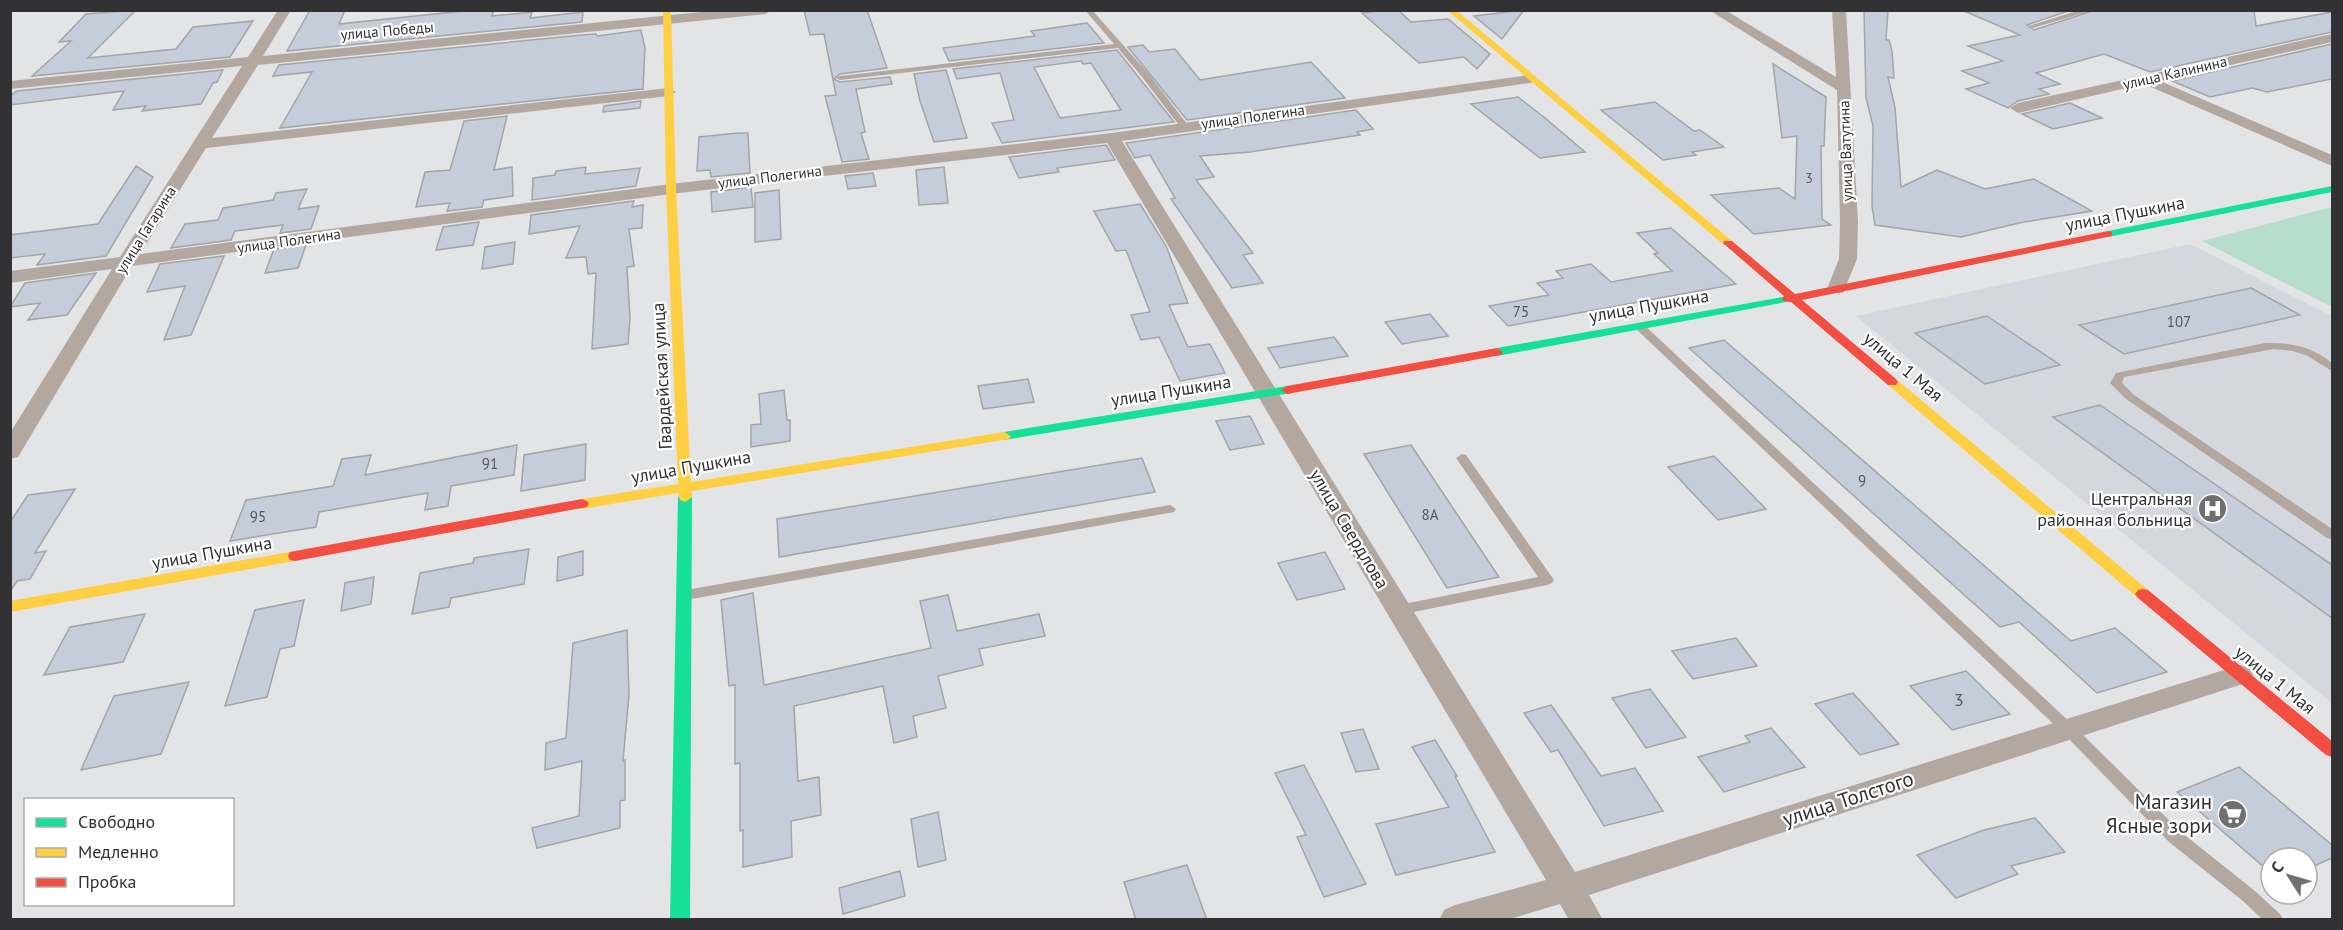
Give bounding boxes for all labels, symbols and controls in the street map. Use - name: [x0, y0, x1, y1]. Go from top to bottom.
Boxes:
- street label: улица Победы: [340, 17, 434, 44]
- street label: улица Калинина: [2121, 51, 2229, 94]
- street label: улица Полегина: [1200, 100, 1306, 133]
- street label: улица Ватутина: [1834, 100, 1857, 202]
- street label: улица Полегина: [717, 161, 823, 192]
- house number: 3: [1805, 169, 1813, 187]
- street label: улица Гагарина: [111, 183, 180, 277]
- street label: улица Пушкина: [2063, 191, 2187, 236]
- street label: улица Полегина: [236, 224, 342, 257]
- street label: улица Пушкина: [1587, 284, 1711, 327]
- street label: Гвардейская улица: [646, 302, 677, 450]
- house number: 75: [1513, 302, 1529, 321]
- house number: 107: [2167, 312, 2191, 331]
- street label: улица 1 Мая: [1859, 327, 1948, 407]
- street label: улица Пушкина: [1109, 370, 1233, 411]
- street label: улица Пушкина: [629, 445, 753, 488]
- house number: 91: [482, 454, 498, 473]
- street label: улица Свердлова: [1305, 465, 1394, 593]
- house number: 9: [1858, 471, 1866, 490]
- place label: Центральная районная больница: [2037, 487, 2192, 531]
- hospital icon: Центральная районная больница: [2197, 493, 2229, 525]
- house number: 8А: [1422, 505, 1439, 524]
- house number: 95: [250, 507, 266, 526]
- street label: улица Пушкина: [150, 531, 274, 574]
- street label: улица 1 Мая: [2230, 640, 2320, 719]
- house number: 3: [1954, 688, 1964, 711]
- street label: улица Толстого: [1779, 765, 1917, 832]
- place label: Магазин Ясные зори: [2106, 788, 2212, 839]
- legend: [24, 798, 234, 906]
- supermarket icon: Магазин Ясные зори: [2217, 798, 2249, 830]
- text: Свободно: [78, 810, 155, 833]
- text: Медленно: [78, 840, 159, 863]
- north arrow: [2259, 846, 2319, 906]
- text: С: [2266, 857, 2288, 877]
- text: Пробка: [78, 870, 136, 893]

